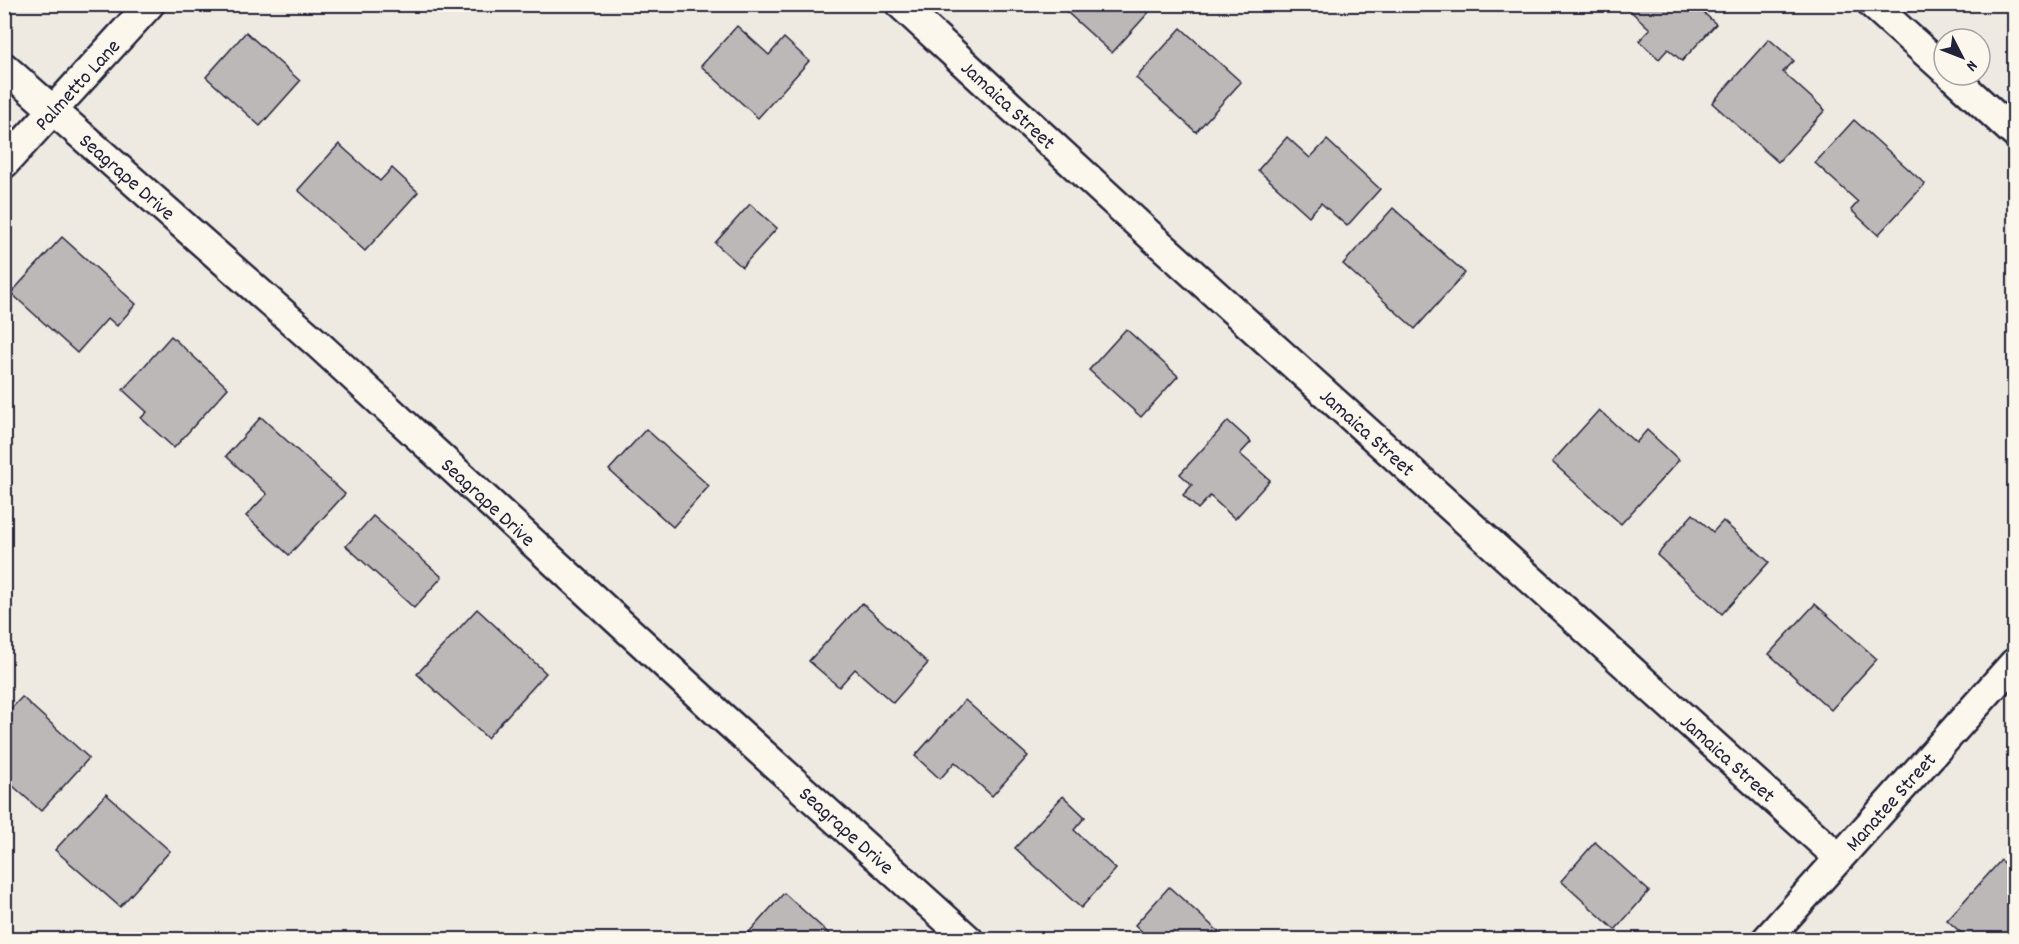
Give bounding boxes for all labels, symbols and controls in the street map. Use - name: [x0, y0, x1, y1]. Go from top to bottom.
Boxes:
- north arrow: [1932, 27, 1992, 87]
- street label: Palmetto Lane: [29, 34, 129, 139]
- street label: Jamaica Street: [952, 55, 1061, 158]
- text: N: [1960, 55, 1982, 76]
- street label: Seagrape Drive: [71, 128, 180, 229]
- street label: Jamaica Street: [1311, 383, 1420, 486]
- street label: Seagrape Drive: [433, 452, 541, 555]
- street label: Jamaica Street: [1672, 709, 1781, 812]
- street label: Manatee Street: [1840, 747, 1945, 860]
- street label: Seagrape Drive: [791, 781, 899, 883]

